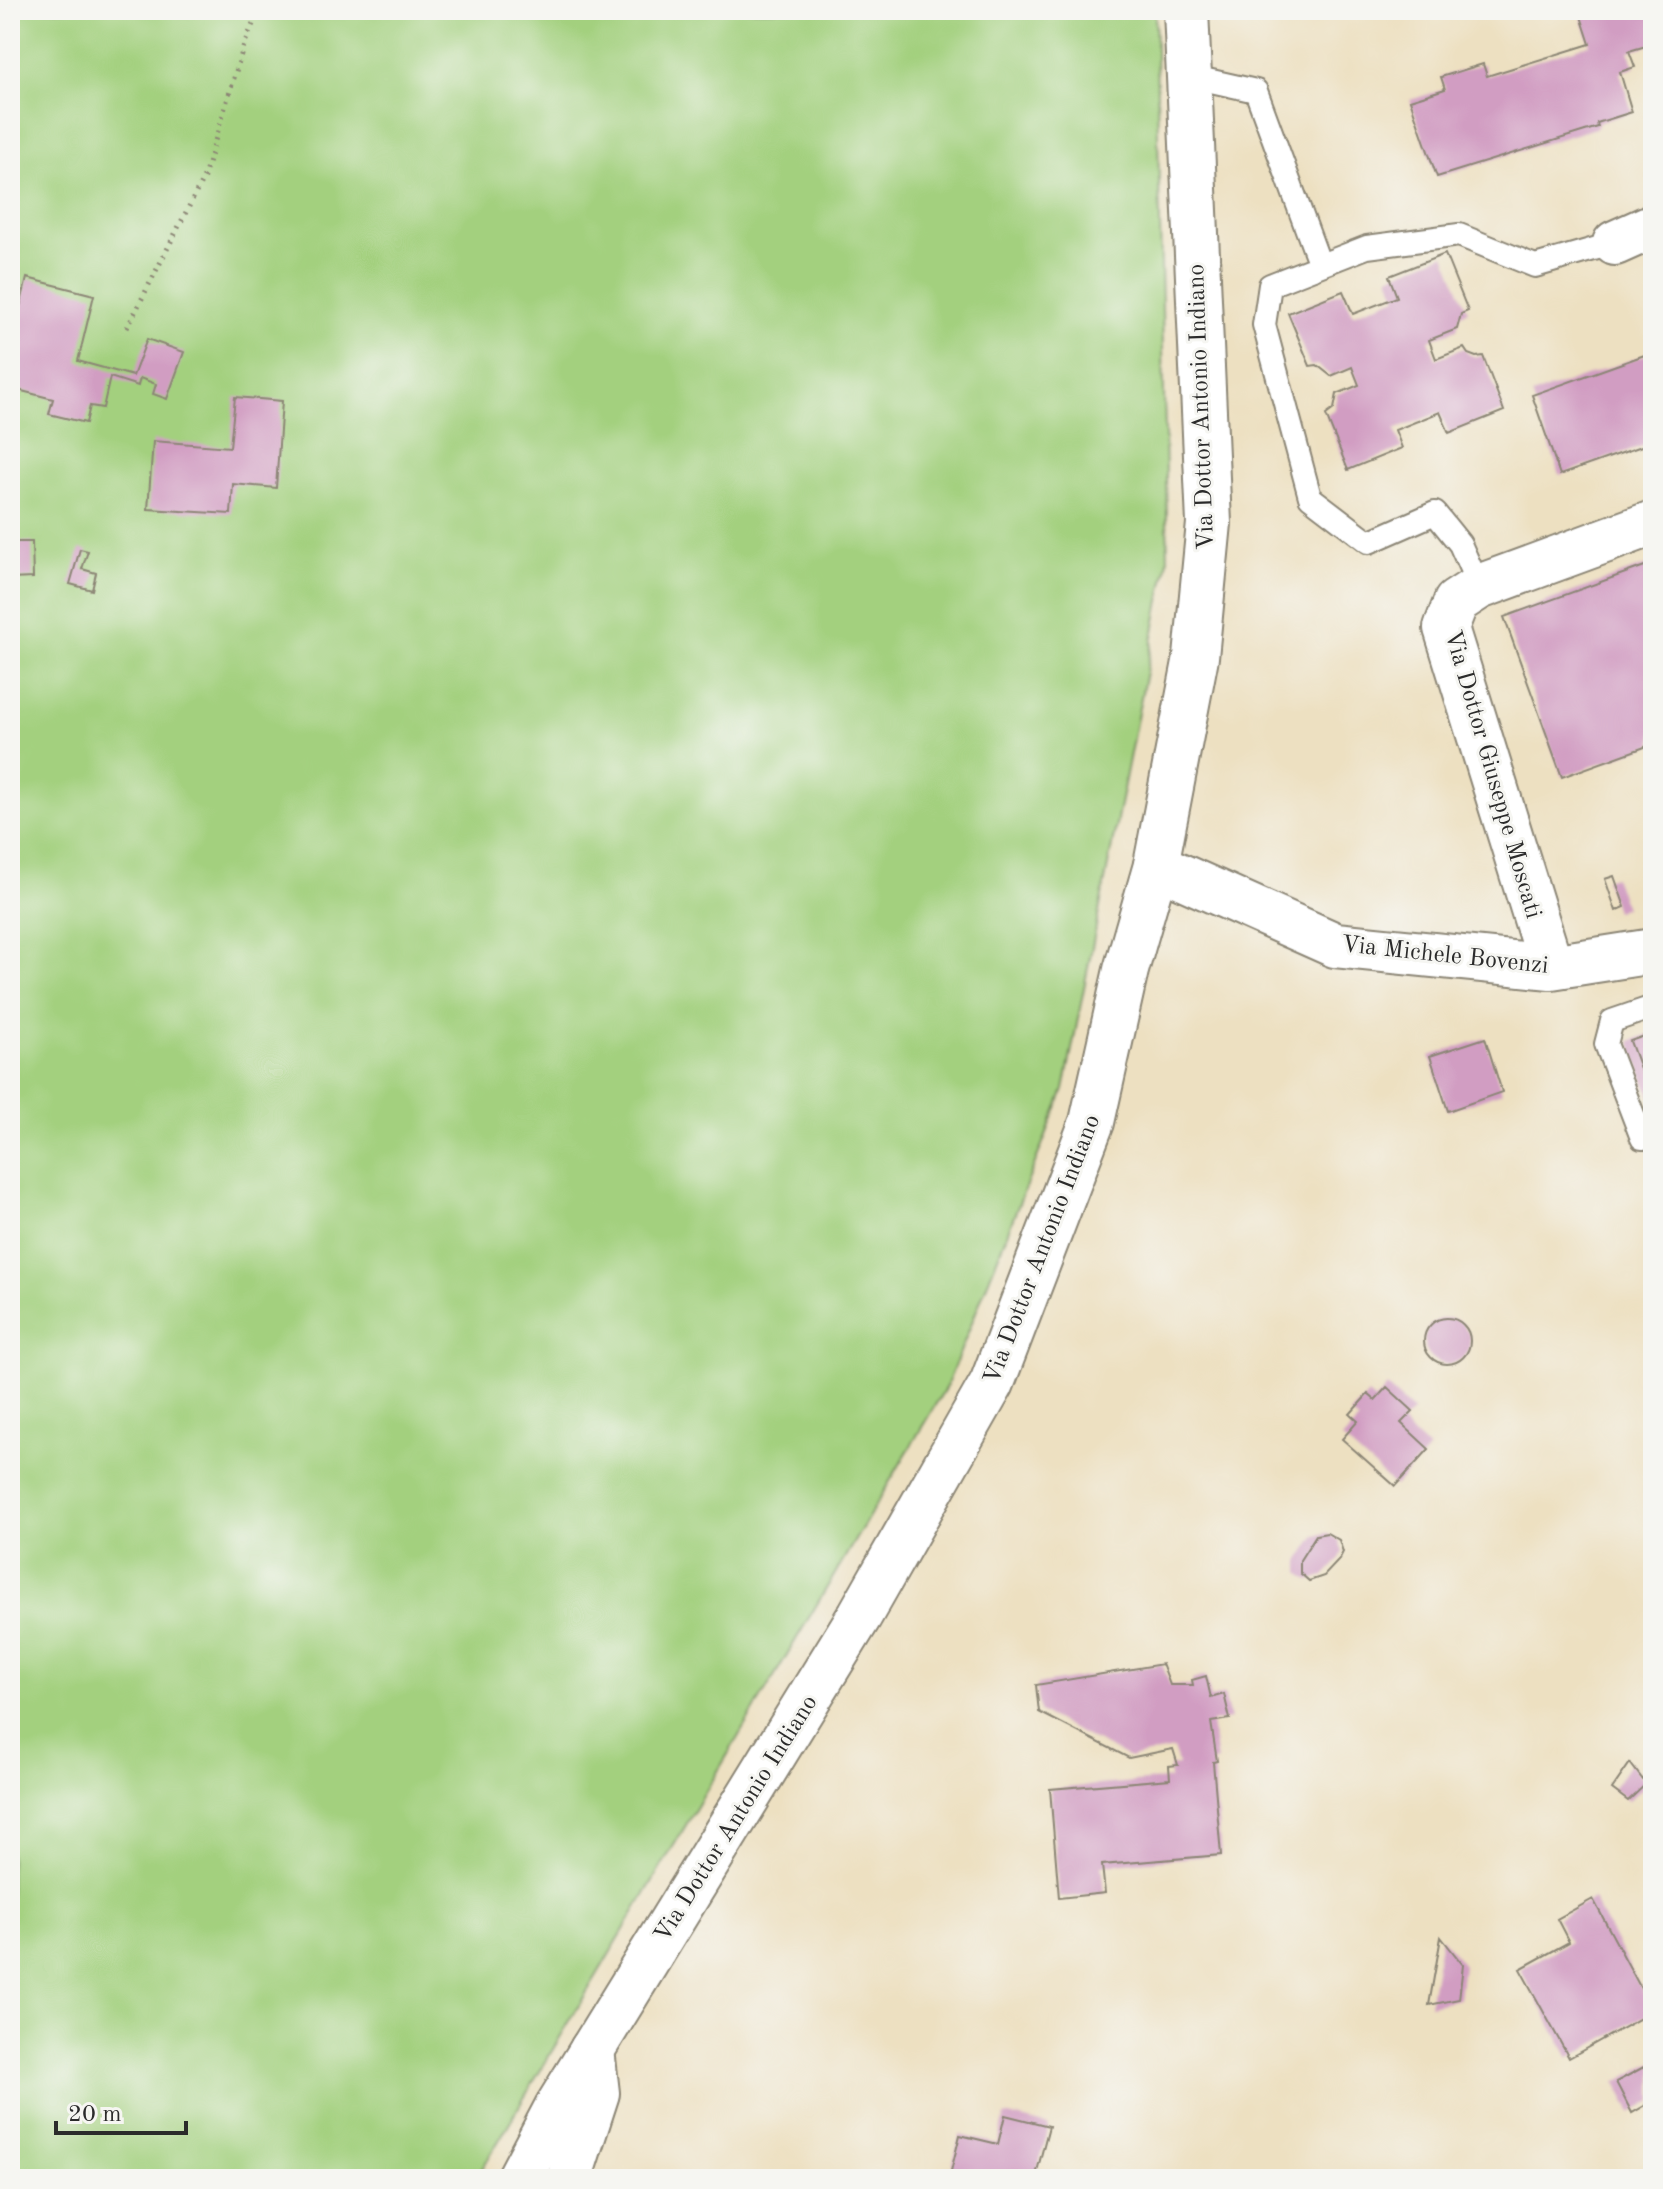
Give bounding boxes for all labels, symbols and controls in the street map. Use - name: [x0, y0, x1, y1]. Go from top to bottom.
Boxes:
- street label: Via Dottor Antonio Indiano: [1185, 263, 1219, 550]
- street label: Via Dottor Giuseppe Moscati: [1439, 628, 1545, 921]
- street label: Via Michele Bovenzi: [1340, 933, 1549, 979]
- street label: Via Dottor Antonio Indiano: [980, 1112, 1105, 1388]
- street label: Via Dottor Antonio Indiano: [651, 1691, 823, 1947]
- scale bar: [56, 2085, 186, 2135]
- text: 20 m: [68, 2103, 122, 2127]

